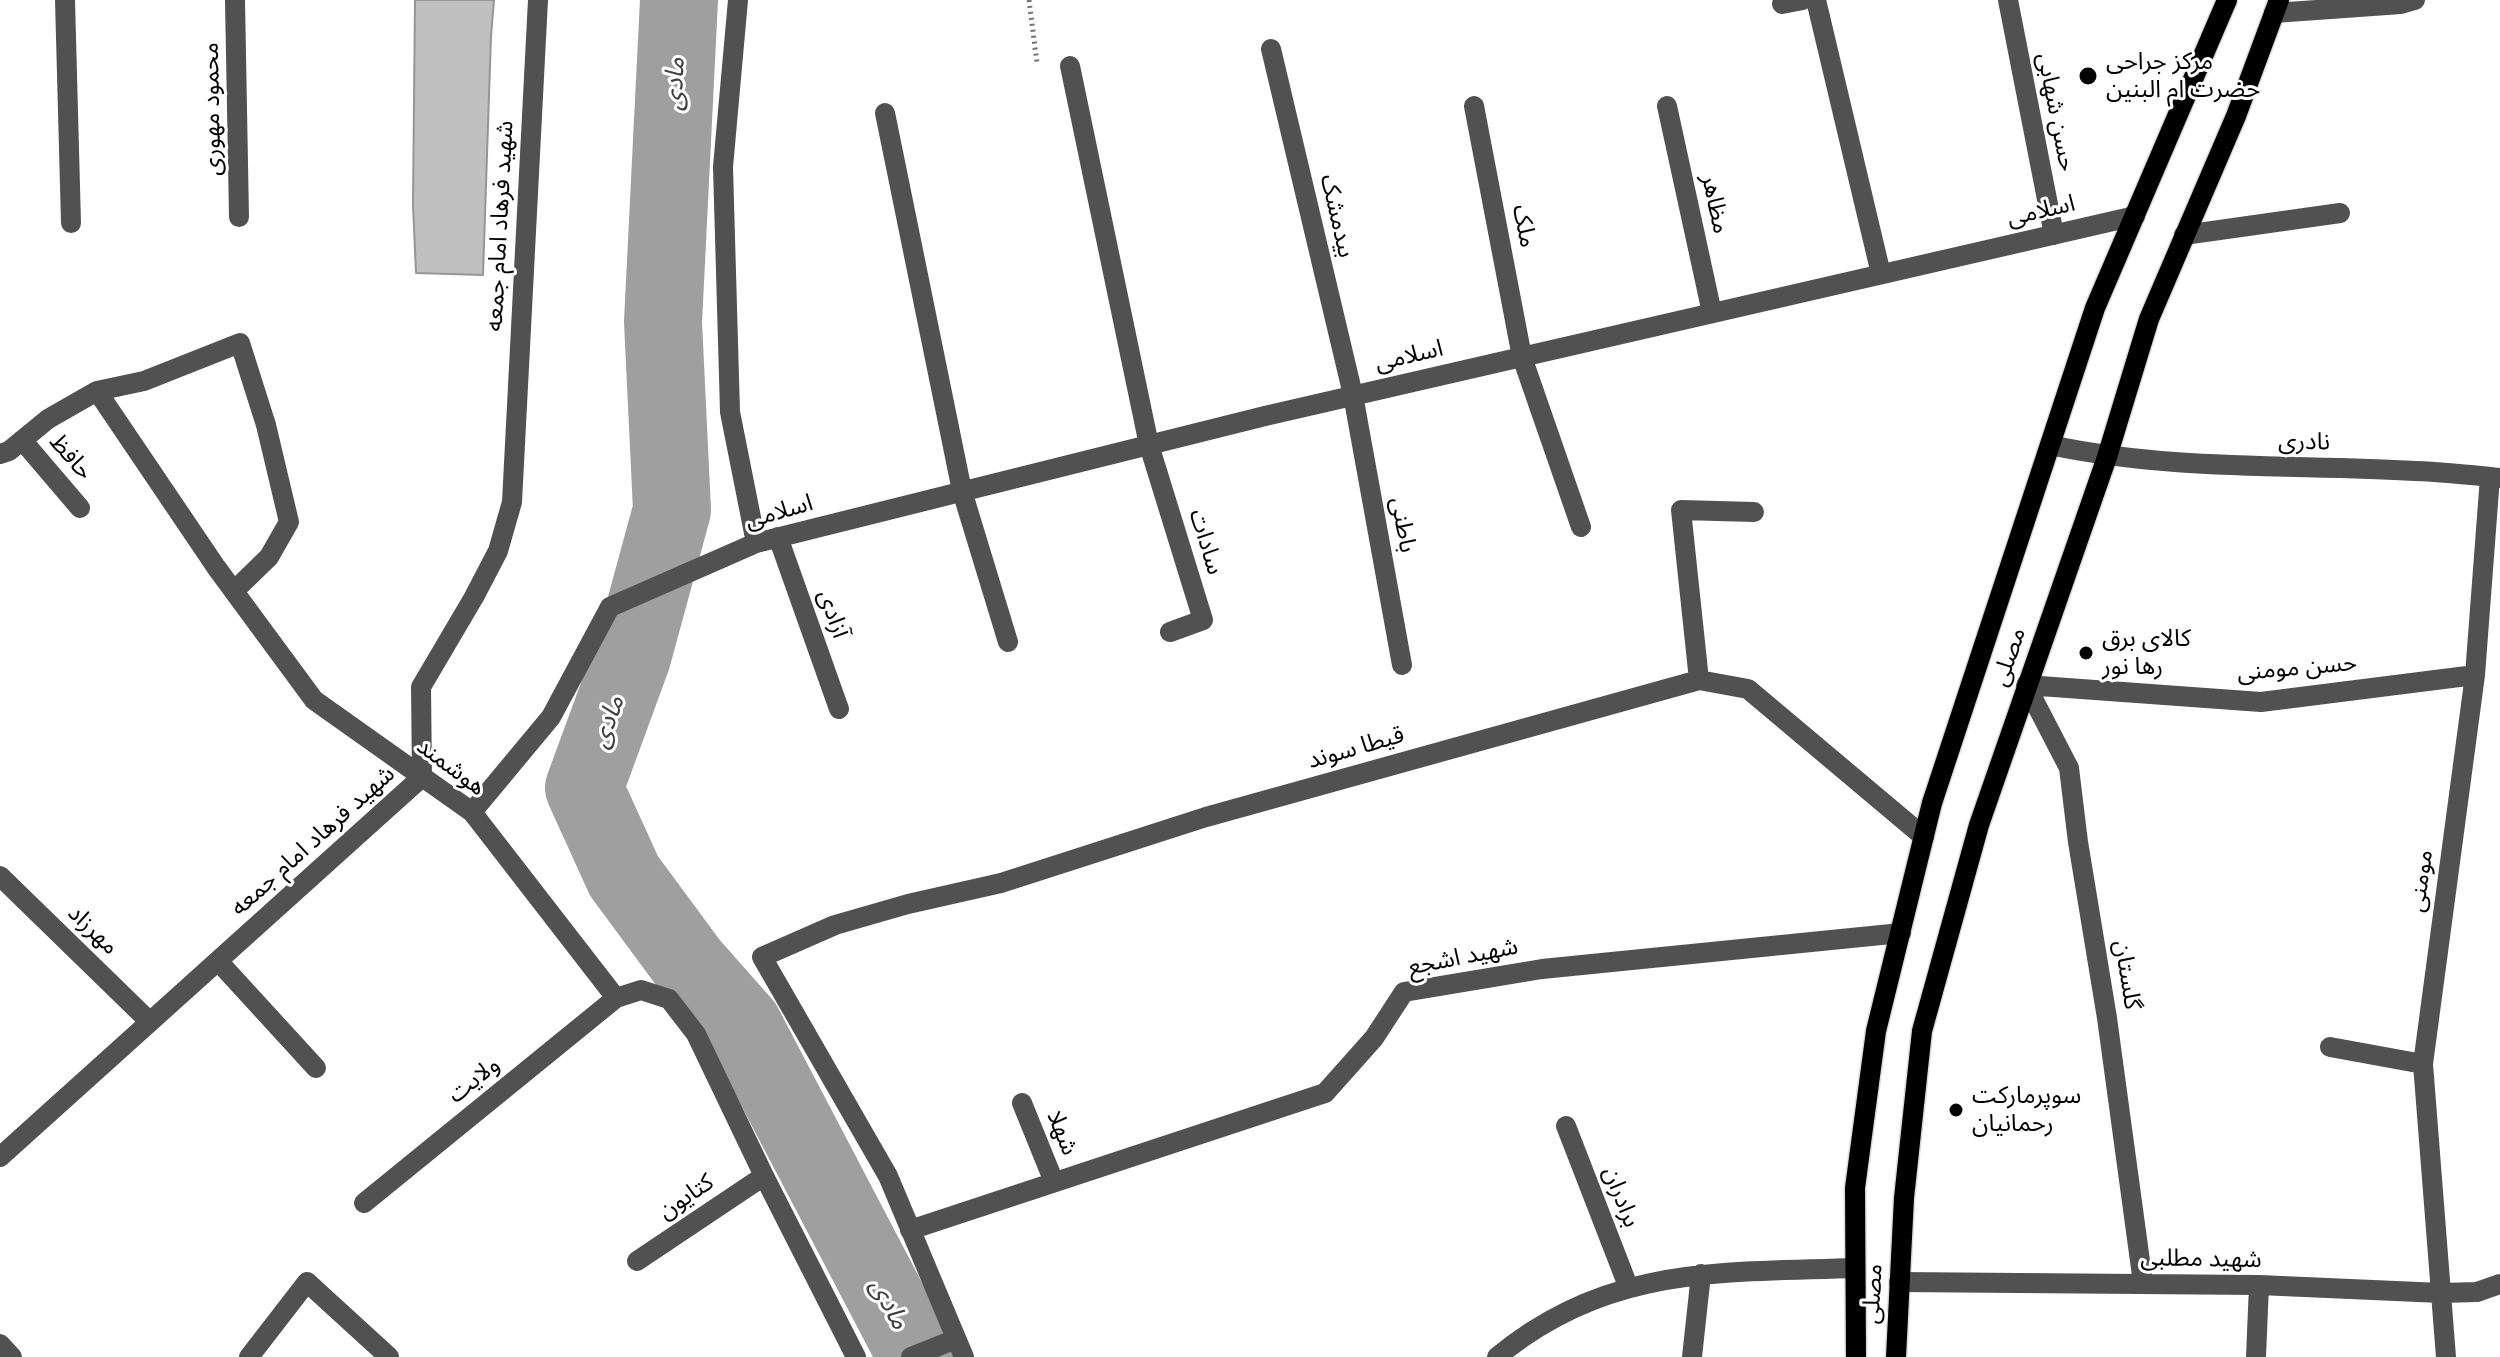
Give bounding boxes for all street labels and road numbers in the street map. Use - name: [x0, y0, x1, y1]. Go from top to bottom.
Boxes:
- street label: محمود مهوری: [196, 42, 228, 176]
- street label: حسن شهابی: [2030, 50, 2082, 174]
- street label: شهید فرهاد امام جمعه: [480, 120, 520, 332]
- street label: بیدمشک: [1313, 172, 1361, 260]
- street label: مظاهر: [1695, 172, 1735, 236]
- street label: اسلامی: [2004, 189, 2078, 233]
- street label: ملک: [1506, 202, 1542, 250]
- street label: اسلامی: [1372, 334, 1446, 378]
- street label: نادری: [2278, 427, 2330, 457]
- street label: حافظ: [43, 428, 99, 486]
- street label: اسلامی: [742, 489, 816, 535]
- street label: باطنی: [1384, 495, 1422, 555]
- street label: سادات: [1182, 506, 1230, 578]
- street label: آزادی: [811, 586, 855, 642]
- street label: مصلی: [1986, 624, 2032, 690]
- street label: حسن مومنی: [2236, 648, 2358, 688]
- street label: قیطا سوند: [1304, 721, 1408, 775]
- street label: هوشمند: [411, 732, 491, 802]
- street label: شهید فرهاد امام جمعه: [225, 760, 401, 922]
- street label: مومنی: [2402, 848, 2440, 914]
- street label: مهرزاد: [62, 899, 124, 961]
- street label: شهید اشجع: [1406, 932, 1520, 982]
- street label: گلستان: [2107, 938, 2147, 1012]
- street label: ولایت: [442, 1051, 506, 1109]
- street label: شهلا: [1040, 1107, 1084, 1159]
- street label: برادران: [1596, 1162, 1646, 1232]
- street label: کتایون: [653, 1168, 719, 1226]
- street label: شهید مطلبی: [2140, 1244, 2262, 1274]
- street label: مصلی: [1857, 1263, 1889, 1325]

